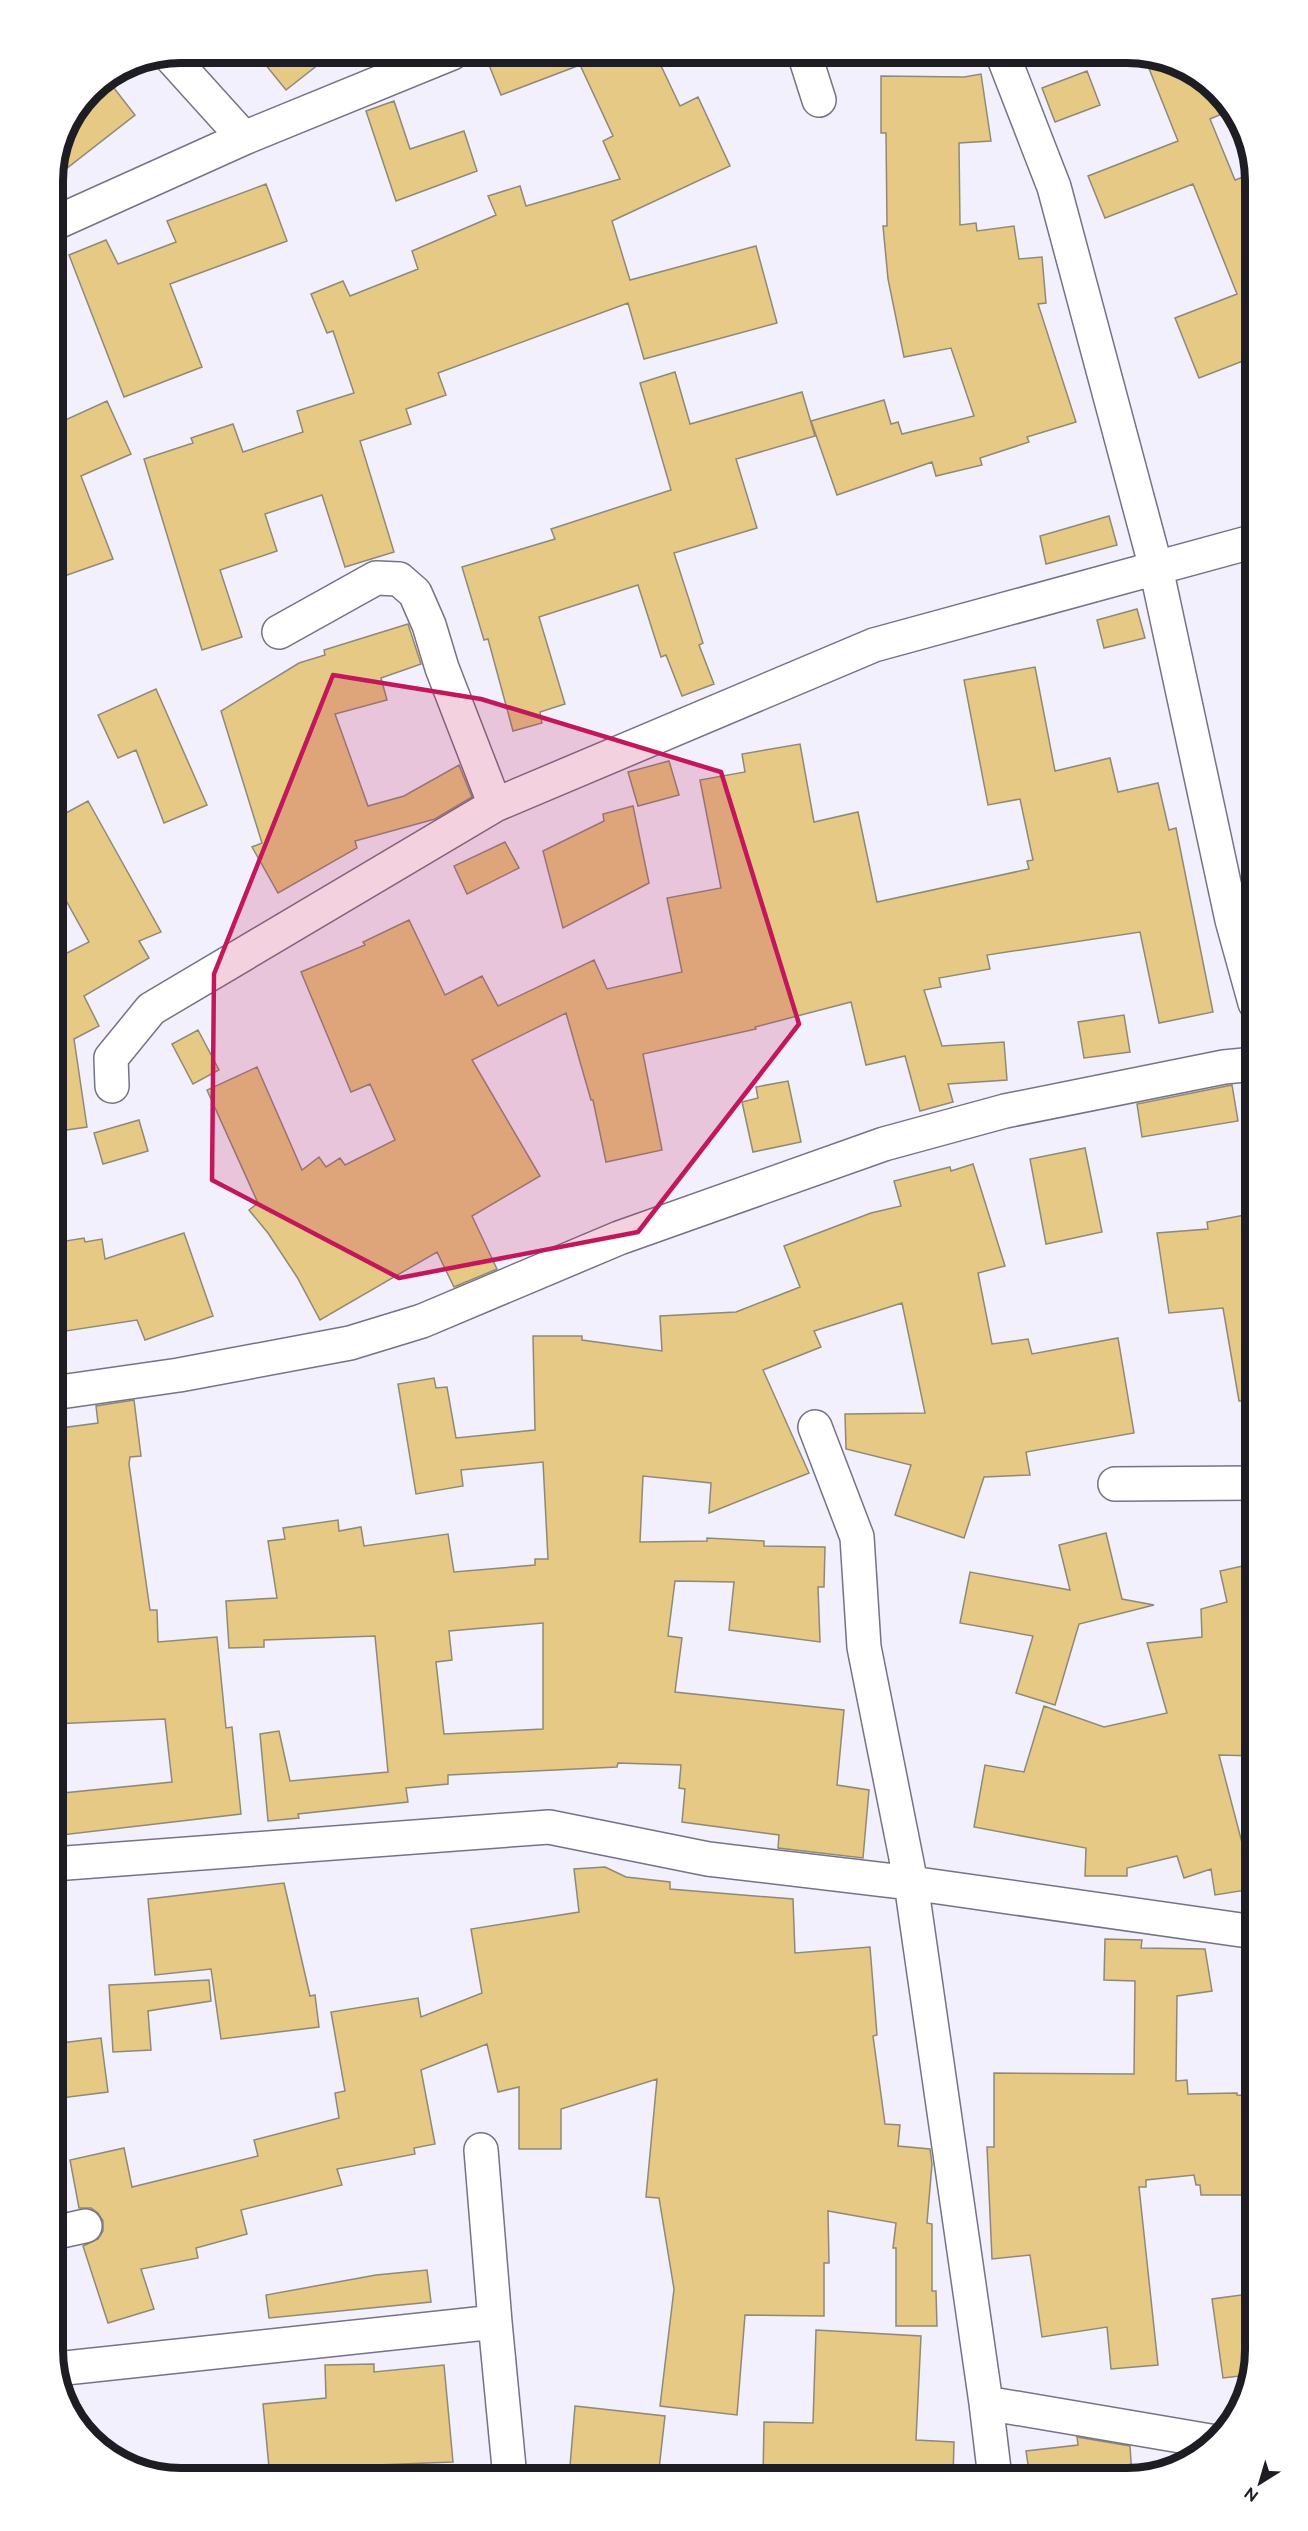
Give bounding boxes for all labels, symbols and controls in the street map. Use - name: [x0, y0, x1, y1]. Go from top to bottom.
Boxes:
- north arrow: [1230, 2453, 1290, 2513]
- text: N: [1241, 2483, 1262, 2506]

